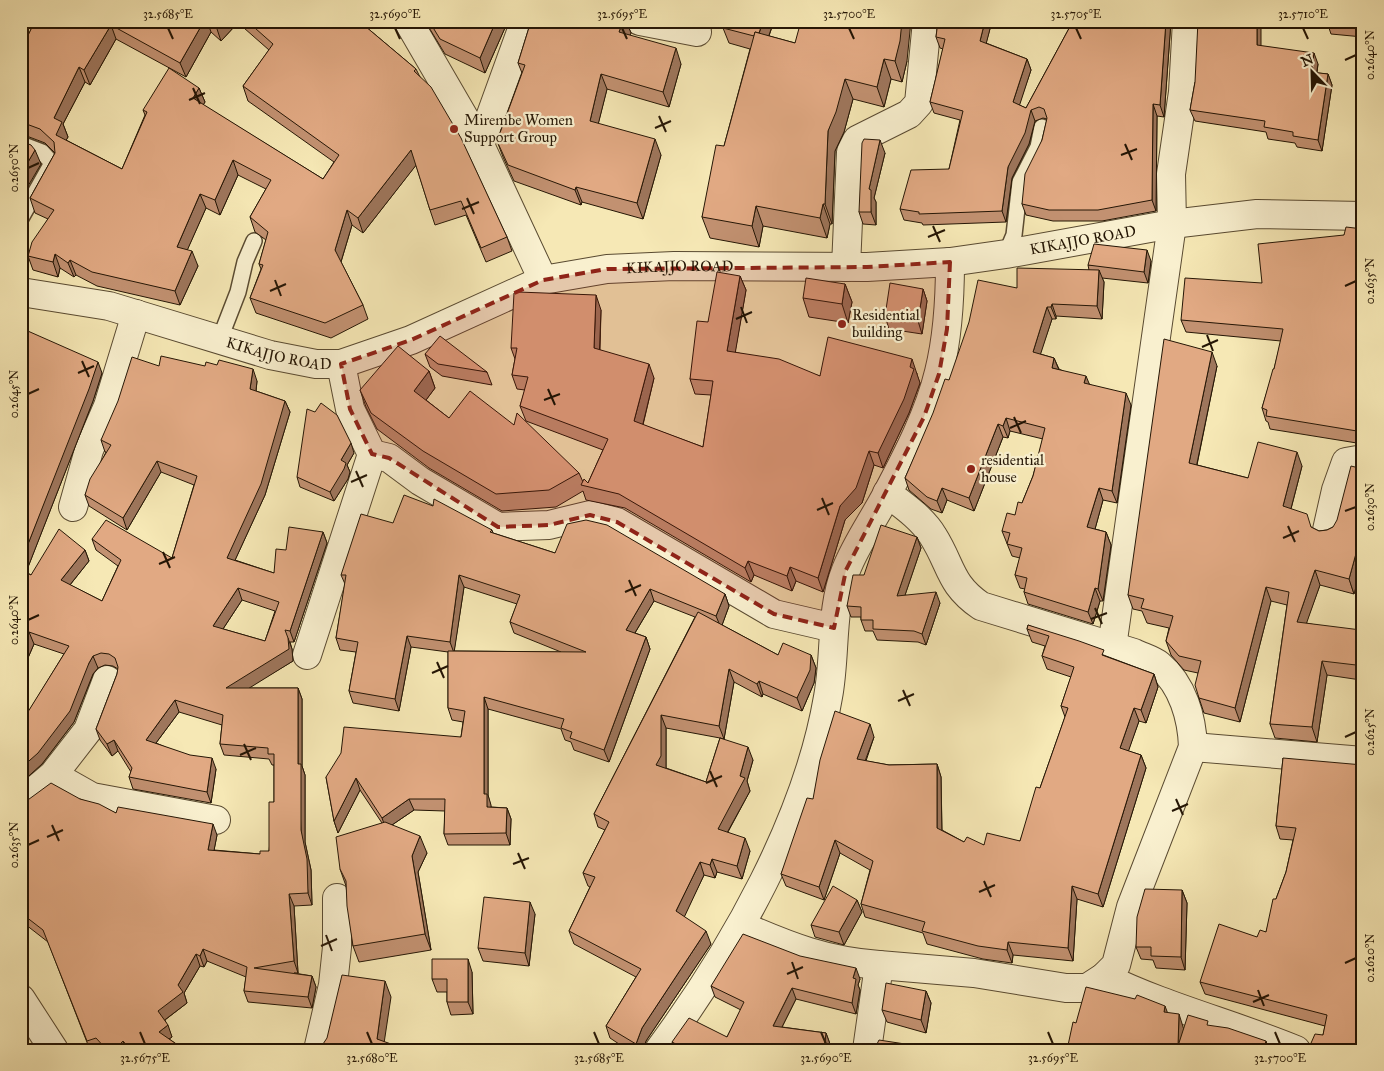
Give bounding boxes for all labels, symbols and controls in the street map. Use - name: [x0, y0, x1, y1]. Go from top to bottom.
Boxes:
- text: 32.5685°E: [143, 7, 193, 21]
- text: 32.5690°E: [369, 7, 421, 21]
- text: 32.5695°E: [597, 7, 647, 21]
- text: 32.5700°E: [823, 7, 875, 21]
- text: 32.5705°E: [1051, 7, 1102, 21]
- text: 32.5710°E: [1278, 7, 1328, 21]
- text: 0.2640°N: [1363, 30, 1377, 80]
- north arrow: [1286, 48, 1336, 98]
- text: N: [1298, 50, 1316, 71]
- place label: Mirembe Women Support Group: [464, 111, 573, 146]
- marker: Mirembe Women Support Group: [448, 123, 460, 135]
- text: 0.2650°N: [7, 144, 21, 192]
- street label: KIKAJJO ROAD: [1028, 222, 1137, 259]
- street label: KIKAJJO ROAD: [626, 257, 734, 277]
- text: 0.2635°N: [1363, 258, 1377, 304]
- place label: Residential building: [852, 306, 921, 341]
- marker: Residential building: [836, 318, 848, 330]
- street label: KIKAJJO ROAD: [224, 333, 332, 374]
- text: 0.2645°N: [7, 370, 21, 418]
- place label: residential house: [981, 451, 1045, 486]
- marker: residential house: [965, 463, 977, 475]
- text: 0.2630°N: [1363, 483, 1377, 531]
- text: 0.2640°N: [7, 595, 21, 645]
- text: 0.2625°N: [1363, 708, 1377, 756]
- text: 0.2635°N: [7, 822, 21, 868]
- text: 0.2620°N: [1363, 934, 1377, 982]
- text: 32.5675°E: [120, 1051, 170, 1065]
- text: 32.5680°E: [346, 1051, 398, 1065]
- text: 32.5685°E: [574, 1051, 624, 1065]
- text: 32.5690°E: [800, 1051, 852, 1065]
- text: 32.5695°E: [1028, 1051, 1078, 1065]
- text: 32.5700°E: [1254, 1051, 1306, 1065]

